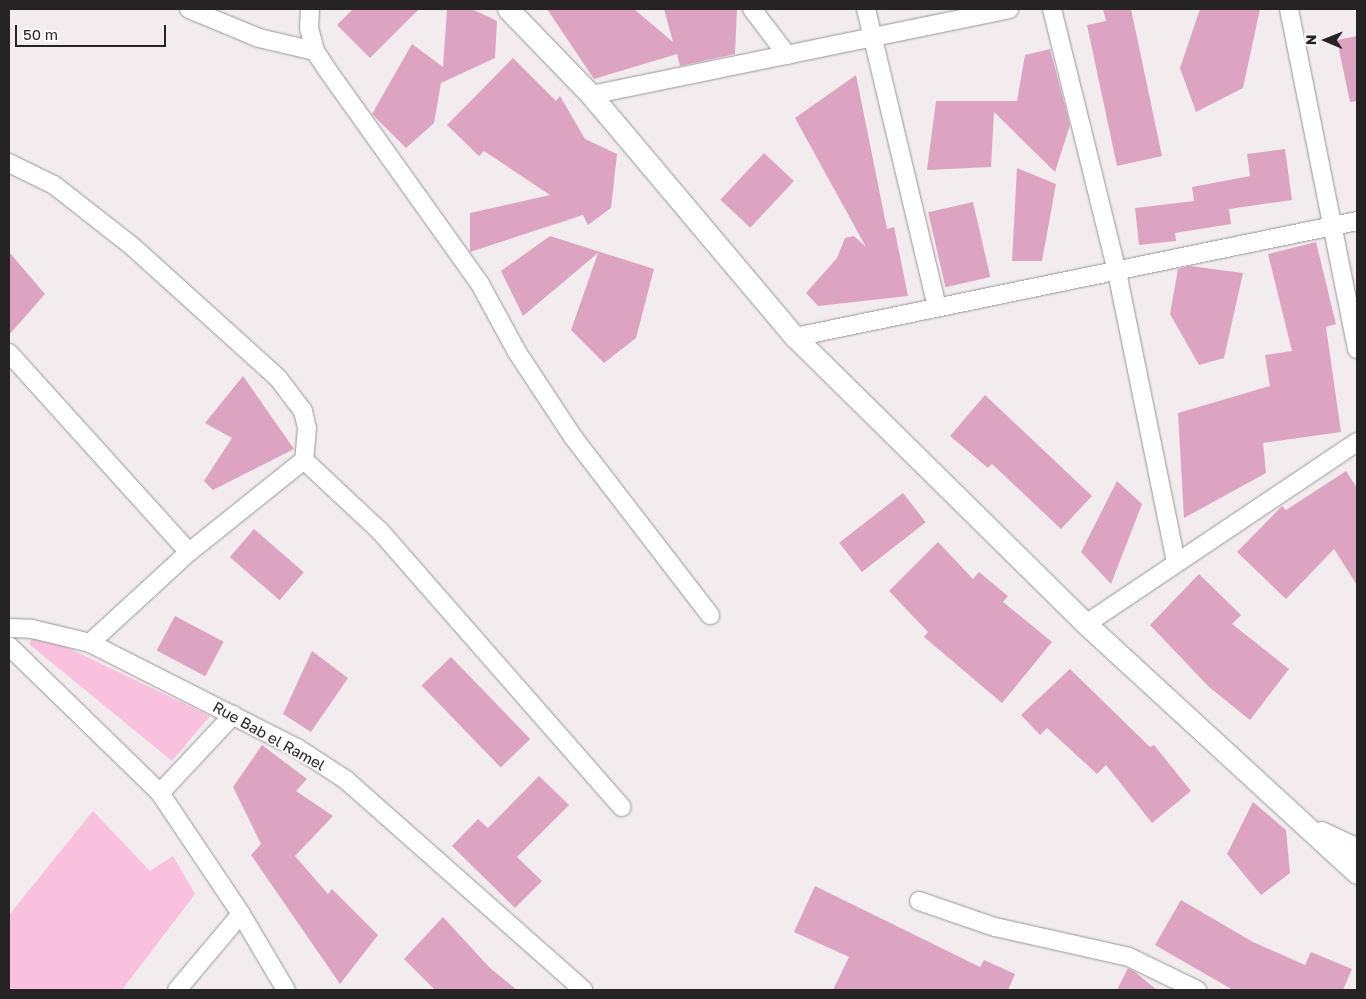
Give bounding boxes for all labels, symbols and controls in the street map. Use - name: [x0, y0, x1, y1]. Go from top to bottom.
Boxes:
- scale bar: [18, 15, 169, 47]
- north arrow: [1301, 15, 1351, 65]
- text: 50 m: [23, 25, 58, 43]
- text: N: [1302, 34, 1319, 45]
- street label: Rue Bab el Ramel: [210, 698, 328, 774]

